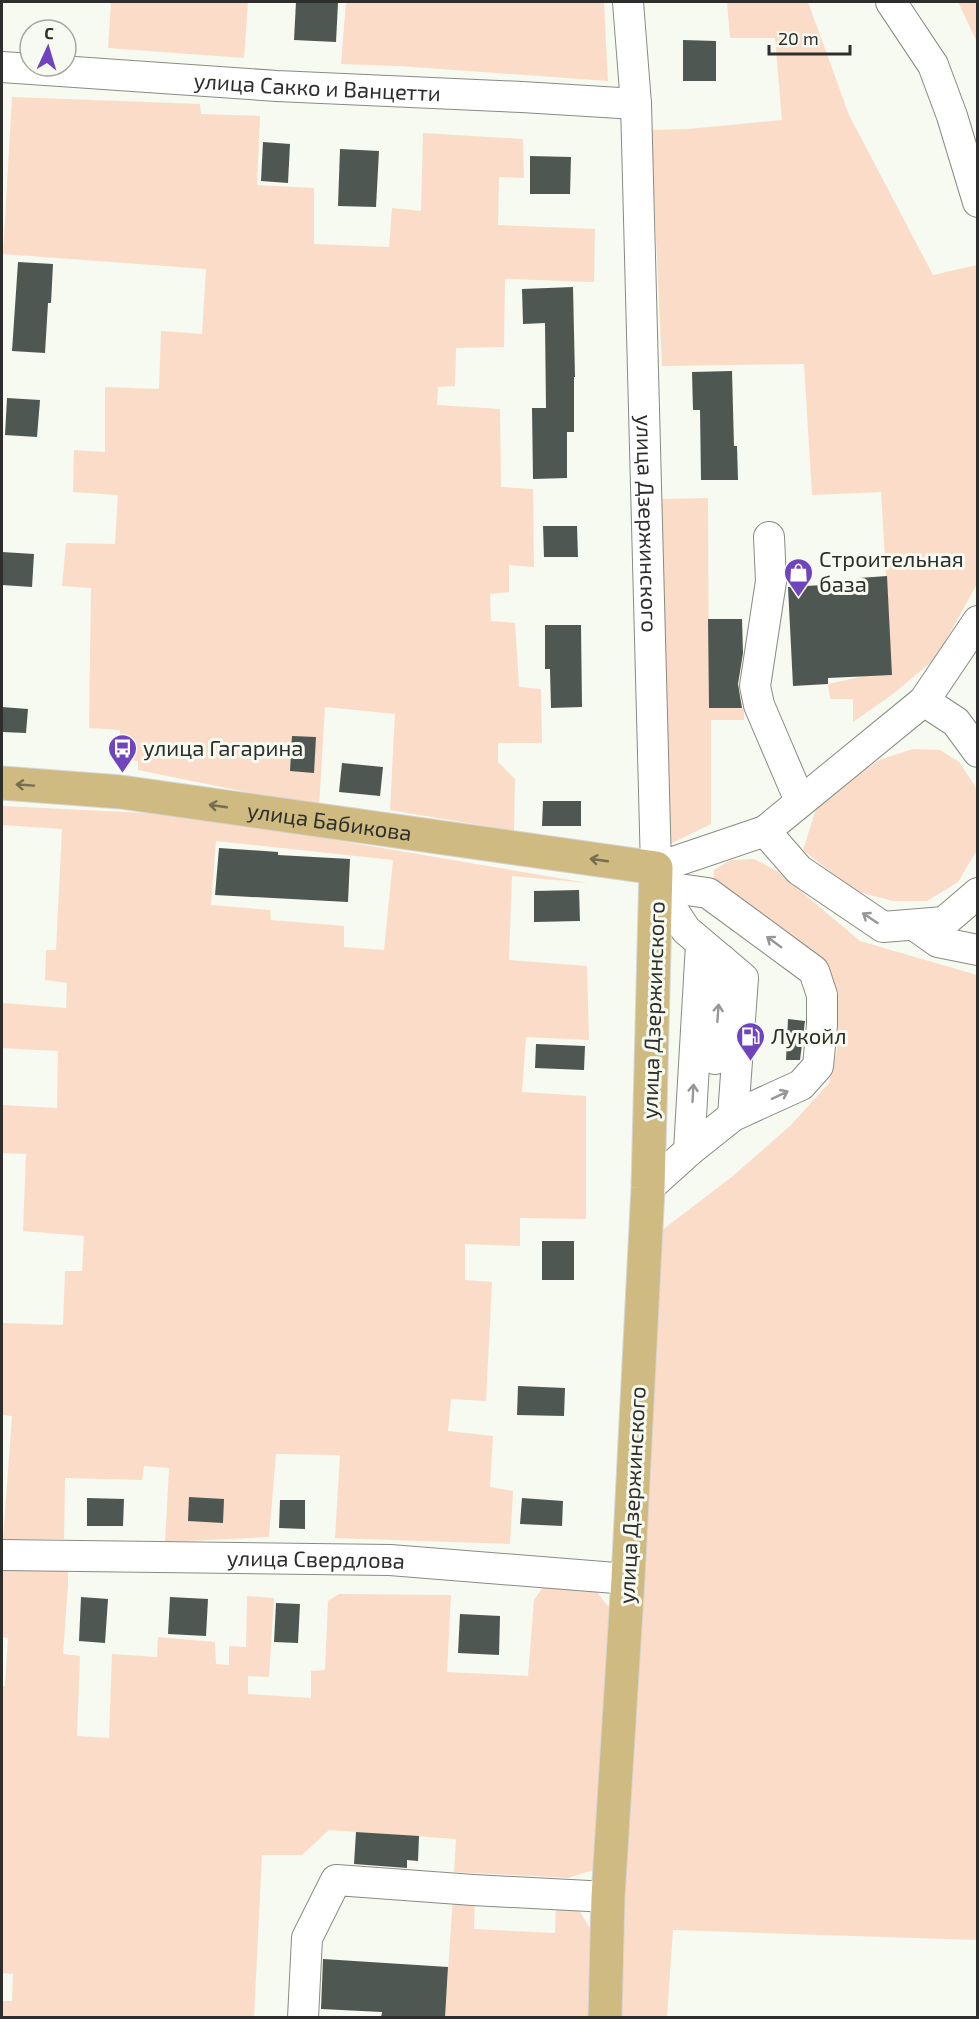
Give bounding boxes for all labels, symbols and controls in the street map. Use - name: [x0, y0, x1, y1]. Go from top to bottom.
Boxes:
- north arrow: [18, 18, 78, 78]
- scale bar: [769, 18, 850, 56]
- text: С: [44, 23, 54, 42]
- text: 20 m: [778, 27, 819, 49]
- street label: улица Сакко и Ванцетти: [193, 66, 442, 105]
- street label: улица Дзержинского: [631, 414, 664, 633]
- place label: Строительная база: [819, 545, 964, 596]
- shop icon: Строительная база: [782, 556, 814, 598]
- bus stop icon: улица Гагарина: [106, 732, 138, 774]
- place label: улица Гагарина: [143, 734, 303, 761]
- one-way arrow: [15, 779, 35, 790]
- street label: улица Бабикова: [246, 796, 414, 845]
- one-way arrow: [209, 801, 229, 812]
- one-way arrow: [589, 854, 609, 865]
- street label: улица Дзержинского: [635, 901, 670, 1119]
- one-way arrow: [861, 911, 878, 924]
- one-way arrow: [767, 935, 783, 948]
- one-way arrow: [713, 1003, 724, 1023]
- fuel station icon: Лукойл: [734, 1020, 766, 1062]
- place label: Лукойл: [771, 1022, 847, 1049]
- one-way arrow: [687, 1083, 698, 1103]
- one-way arrow: [770, 1088, 788, 1100]
- street label: улица Дзержинского: [612, 1385, 651, 1604]
- street label: улица Свердлова: [227, 1544, 406, 1573]

